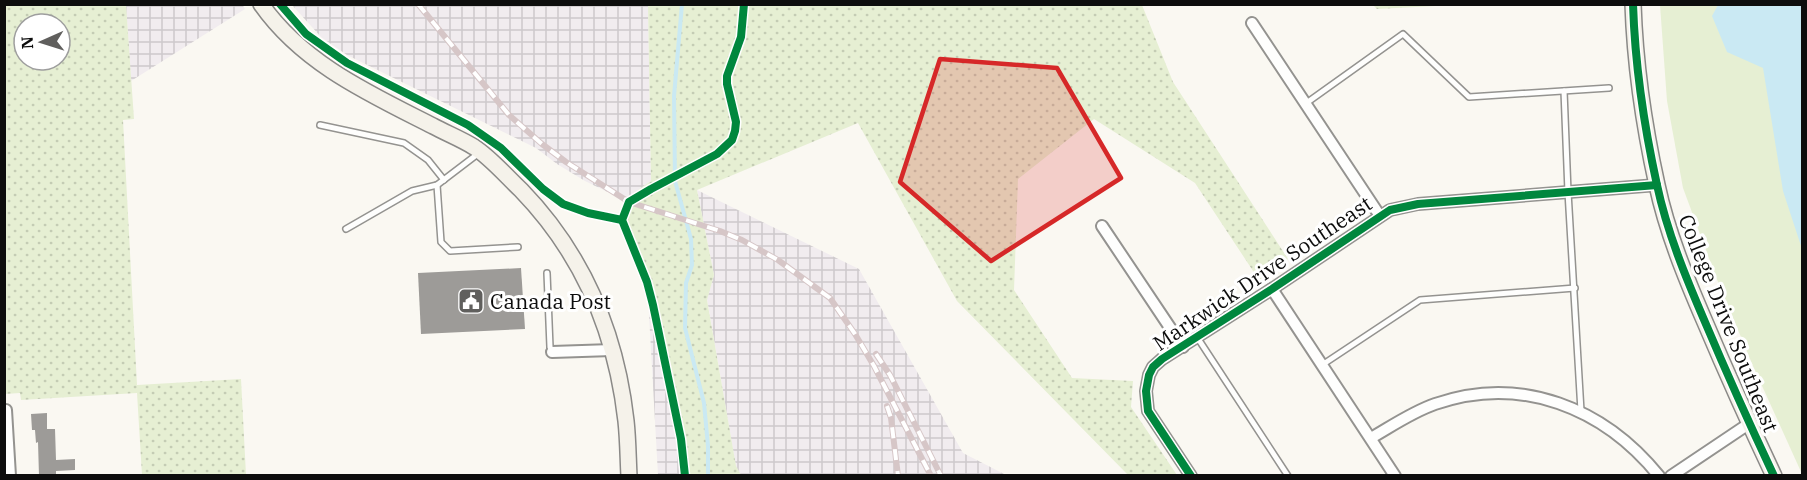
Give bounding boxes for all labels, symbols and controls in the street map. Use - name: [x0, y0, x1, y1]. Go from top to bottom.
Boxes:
- north arrow: [12, 12, 72, 72]
- text: N: [17, 36, 37, 50]
- street label: Markwick Drive Southeast: [1147, 189, 1377, 357]
- street label: College Drive Southeast: [1672, 210, 1786, 436]
- public building icon: Canada Post: [456, 286, 486, 316]
- place label: Canada Post: [490, 287, 611, 315]

